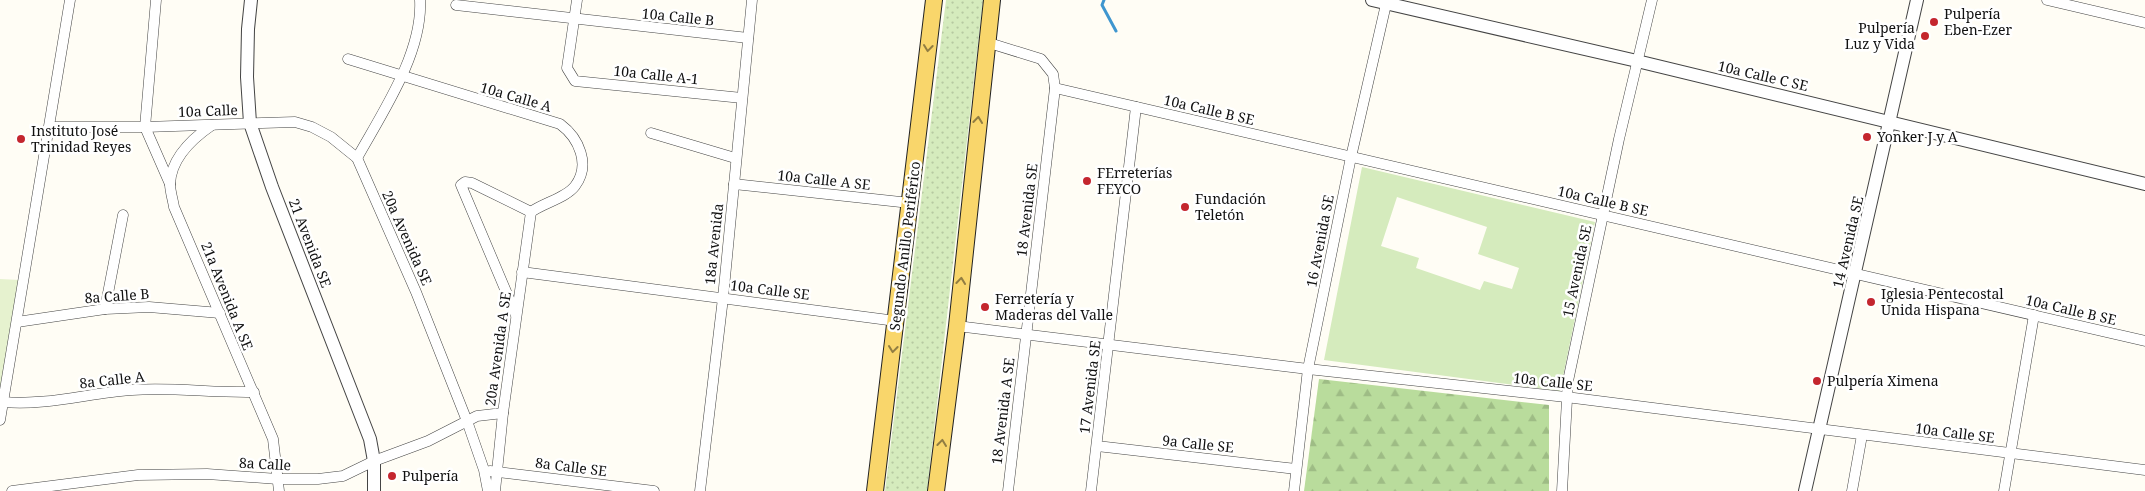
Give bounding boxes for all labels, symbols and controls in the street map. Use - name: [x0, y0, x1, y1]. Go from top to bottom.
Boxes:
- street label: 10a Calle B: [641, 3, 715, 30]
- place label: Pulpería Eben-Ezer: [1944, 4, 2013, 39]
- marker: Pulpería Eben-Ezer: [1928, 16, 1940, 28]
- place label: Pulpería Luz y Vida: [1845, 18, 1915, 53]
- marker: Pulpería Luz y Vida: [1919, 30, 1931, 42]
- one-way arrow: [923, 45, 934, 53]
- street label: 10a Calle C SE: [1716, 56, 1810, 95]
- street label: 10a Calle A-1: [613, 61, 700, 88]
- street label: 10a Calle A: [478, 77, 554, 116]
- street label: 10a Calle B SE: [1162, 90, 1257, 129]
- street label: 10a Calle: [178, 100, 238, 121]
- one-way arrow: [972, 115, 983, 123]
- place label: Instituto José Trinidad Reyes: [31, 121, 131, 156]
- place label: Yonker J y A: [1876, 127, 1958, 146]
- marker: Yonker J y A: [1861, 131, 1873, 143]
- marker: Instituto José Trinidad Reyes: [15, 133, 27, 145]
- street label: Segundo Anillo Periférico: [885, 160, 924, 332]
- street label: 18 Avenida SE: [1011, 162, 1042, 258]
- place label: FErreterías FEYCO: [1097, 163, 1172, 198]
- street label: 10a Calle A SE: [777, 165, 872, 194]
- marker: FErreterías FEYCO: [1081, 175, 1093, 187]
- street label: 10a Calle B SE: [1556, 181, 1651, 220]
- street label: 20a Avenida SE: [378, 187, 437, 288]
- place label: Fundación Teletón: [1195, 189, 1266, 224]
- street label: 16 Avenida SE: [1301, 193, 1338, 289]
- street label: 14 Avenida SE: [1828, 194, 1867, 290]
- street label: 21 Avenida SE: [285, 196, 336, 290]
- marker: Fundación Teletón: [1179, 201, 1191, 213]
- street label: 18a Avenida: [700, 202, 727, 286]
- street label: 15 Avenida SE: [1557, 223, 1596, 319]
- street label: 21a Avenida A SE: [197, 239, 258, 353]
- street label: 10a Calle SE: [729, 275, 811, 304]
- one-way arrow: [955, 277, 966, 285]
- street label: 8a Calle B: [84, 284, 150, 307]
- place label: Iglesia Pentecostal Unida Hispana: [1881, 284, 2004, 319]
- place label: Ferretería y Maderas del Valle: [995, 289, 1113, 324]
- street label: 20a Avenida A SE: [480, 290, 515, 407]
- street label: 10a Calle B SE: [2024, 290, 2119, 329]
- marker: Iglesia Pentecostal Unida Hispana: [1865, 296, 1877, 308]
- marker: Ferretería y Maderas del Valle: [979, 301, 991, 313]
- street label: 17 Avenida SE: [1074, 339, 1105, 435]
- one-way arrow: [888, 344, 898, 353]
- street label: 18 Avenida A SE: [987, 356, 1019, 465]
- street label: 8a Calle A: [78, 367, 146, 392]
- street label: 10a Calle SE: [1512, 368, 1594, 395]
- place label: Pulpería Ximena: [1827, 371, 1939, 390]
- marker: Pulpería Ximena: [1811, 375, 1823, 387]
- street label: 10a Calle SE: [1914, 418, 1996, 447]
- street label: 9a Calle SE: [1161, 430, 1235, 457]
- one-way arrow: [936, 438, 947, 446]
- street label: 8a Calle: [239, 453, 291, 474]
- street label: 8a Calle SE: [534, 453, 608, 480]
- place label: Pulpería: [402, 466, 459, 485]
- marker: Pulpería: [386, 470, 398, 482]

